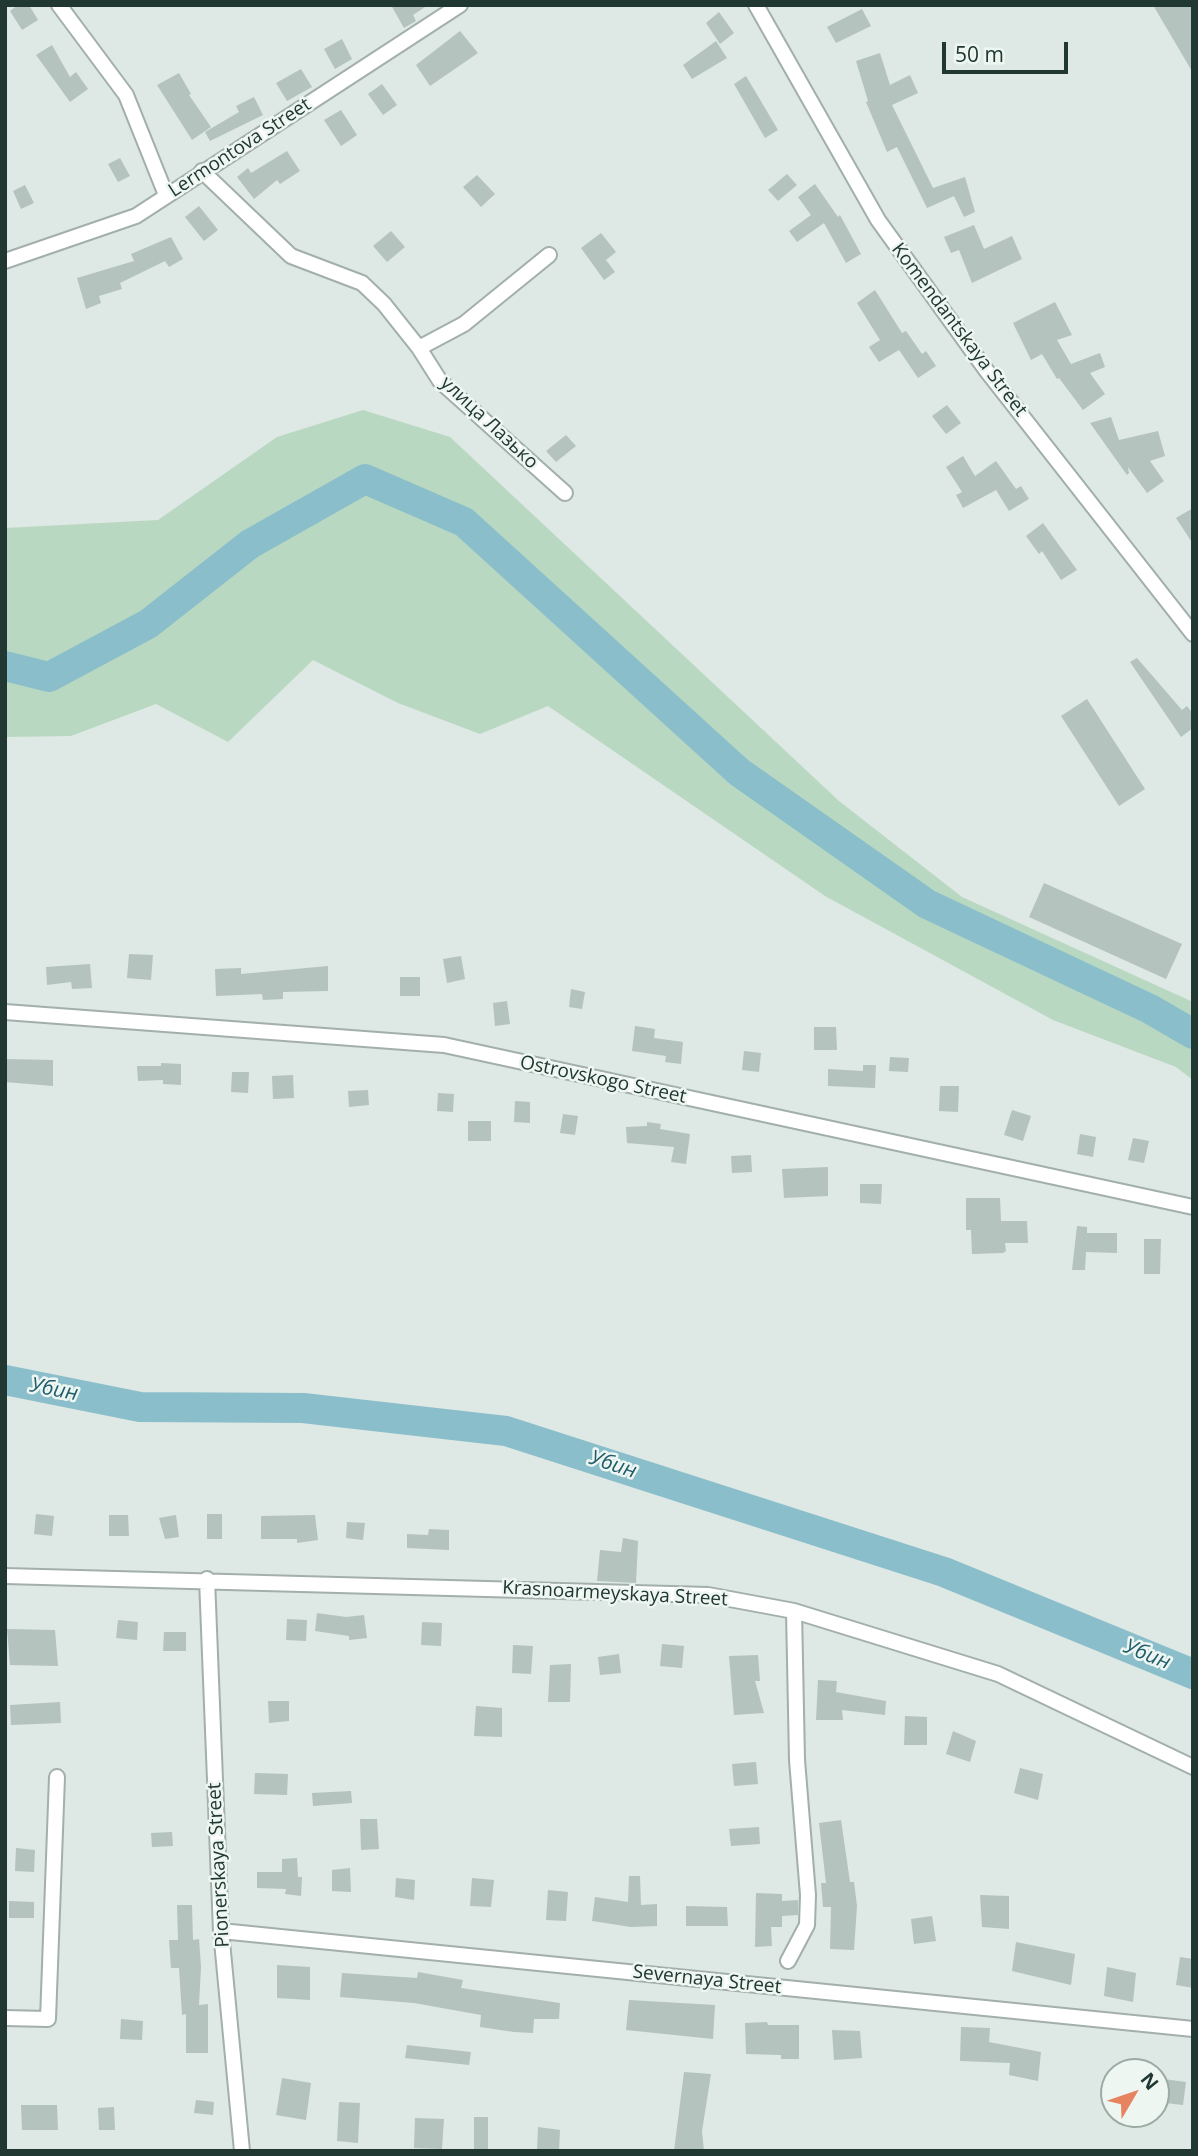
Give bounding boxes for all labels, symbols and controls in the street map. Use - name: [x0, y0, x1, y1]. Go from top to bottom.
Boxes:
- scale bar: [946, 28, 1072, 72]
- text: 50 m: [955, 40, 1004, 68]
- street label: Lermontova Street: [164, 93, 316, 203]
- street label: Komendantskaya Street: [886, 239, 1032, 421]
- street label: улица Лазько: [435, 372, 543, 474]
- street label: Ostrovskogo Street: [518, 1051, 688, 1109]
- water label: Убин: [28, 1373, 80, 1407]
- water label: Убин: [586, 1446, 640, 1484]
- street label: Krasnoarmeyskaya Street: [502, 1577, 728, 1611]
- water label: Убин: [1120, 1634, 1174, 1676]
- street label: Pionerskaya Street: [203, 1782, 235, 1948]
- street label: Severnaya Street: [632, 1961, 782, 1999]
- north arrow: [1100, 2058, 1170, 2128]
- text: N: [1135, 2067, 1165, 2095]

